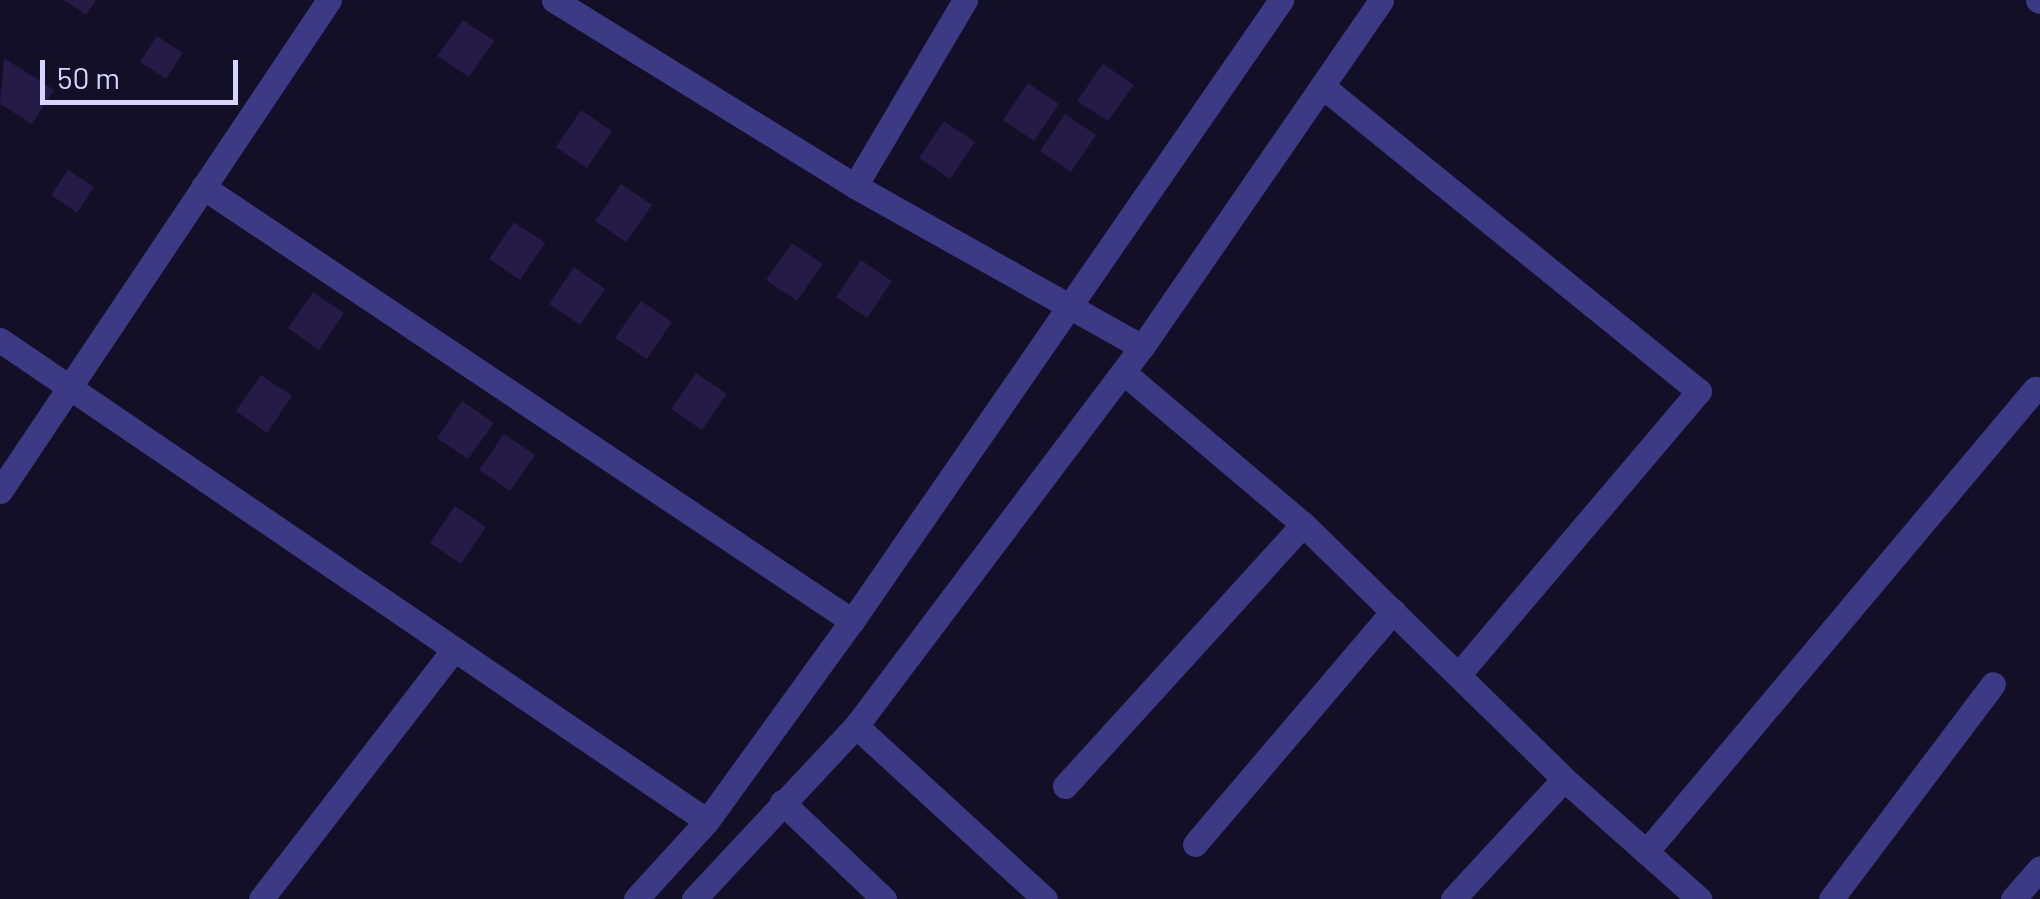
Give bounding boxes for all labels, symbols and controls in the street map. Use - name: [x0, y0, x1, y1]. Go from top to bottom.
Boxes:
- scale bar: [45, 40, 242, 102]
- text: 50 m: [57, 59, 120, 95]

